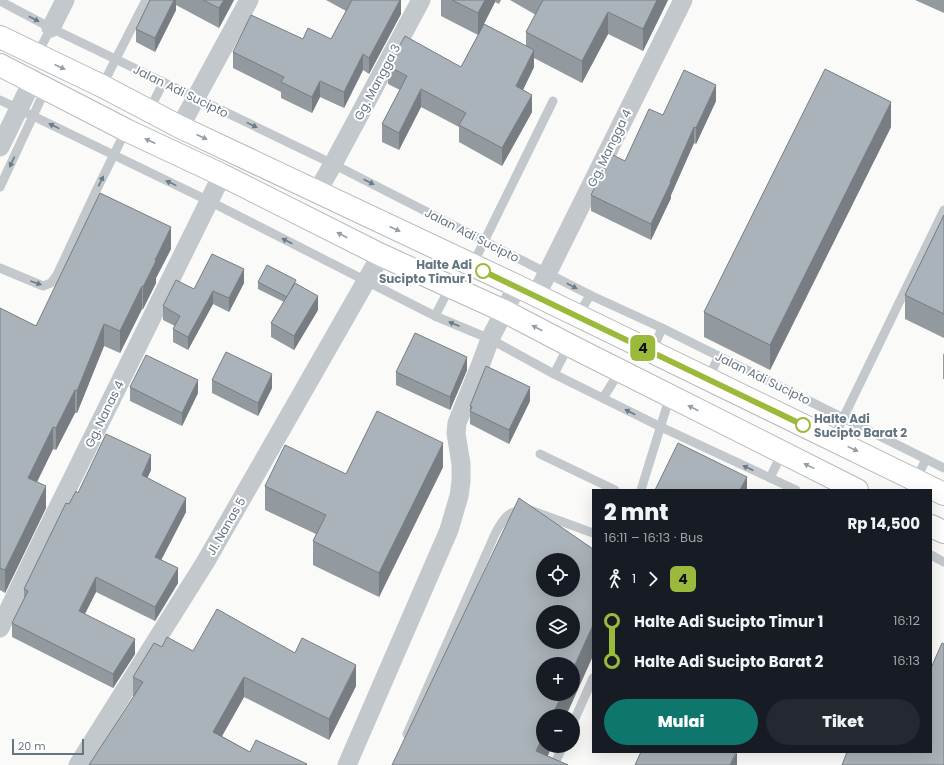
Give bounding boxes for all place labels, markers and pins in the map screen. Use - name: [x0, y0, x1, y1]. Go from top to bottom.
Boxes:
- place label: Halte Adi Sucipto Timur 1: [379, 256, 472, 287]
- marker: Halte Adi Sucipto Timur 1: [475, 263, 491, 279]
- place label: Halte Adi Sucipto Barat 2: [814, 410, 907, 441]
- marker: Halte Adi Sucipto Barat 2: [795, 417, 811, 433]

